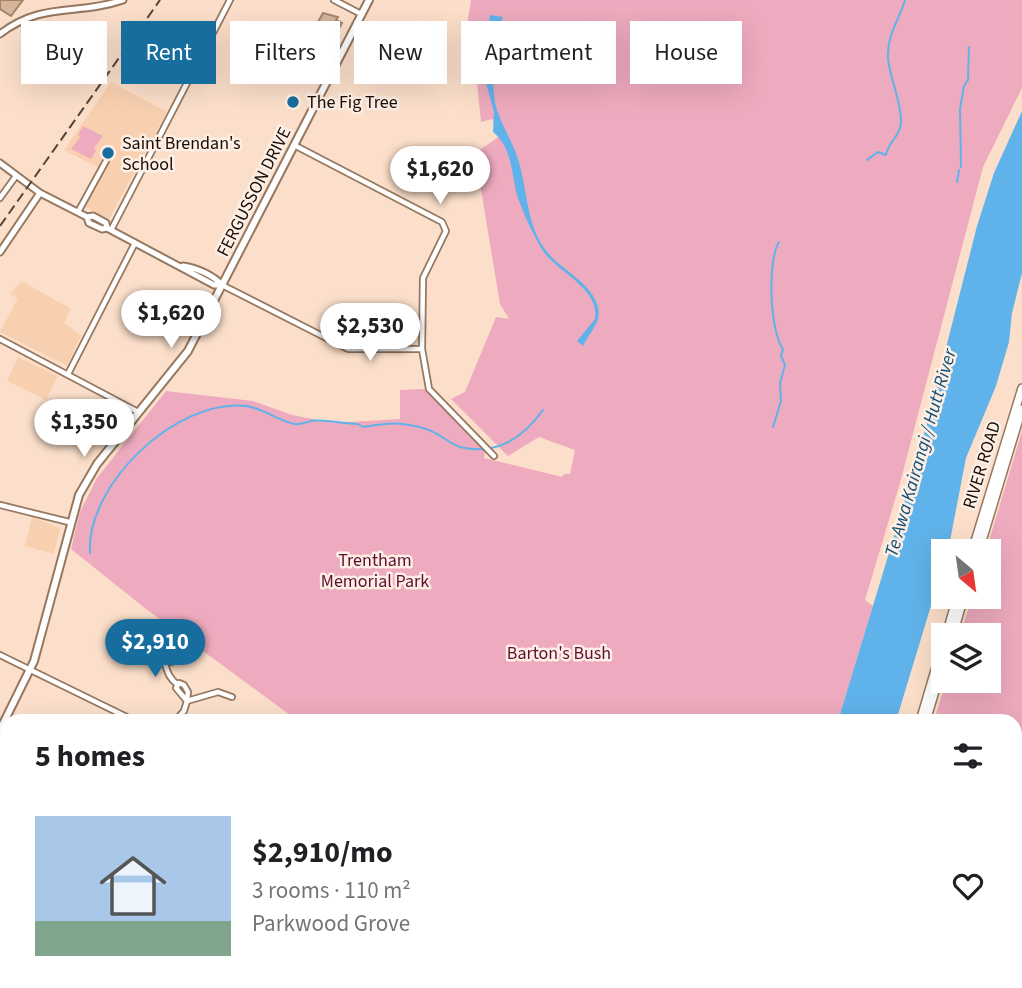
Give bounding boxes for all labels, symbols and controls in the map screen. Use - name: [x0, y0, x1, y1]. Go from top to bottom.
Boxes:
- chip: Buy: [21, 21, 107, 84]
- chip: Rent: [121, 21, 216, 84]
- chip: Filters: [230, 21, 340, 84]
- chip: New: [354, 21, 447, 84]
- chip: Apartment: [461, 21, 616, 84]
- chip: House: [630, 21, 742, 84]
- place label: The Fig Tree: [307, 90, 398, 115]
- marker: The Fig Tree: [285, 94, 301, 110]
- street label: FERGUSSON DRIVE: [211, 123, 297, 261]
- place label: Saint Brendan's School: [122, 131, 241, 177]
- marker: Saint Brendan's School: [100, 145, 116, 161]
- pin: $1,620: [383, 146, 497, 206]
- text: $1,620: [406, 152, 474, 185]
- pin: $1,620: [114, 290, 228, 350]
- text: $1,620: [137, 296, 205, 329]
- pin: $2,530: [313, 304, 427, 363]
- text: $2,530: [336, 309, 404, 342]
- water label: Te Awa Kairangi / Hutt River: [878, 344, 964, 560]
- pin: $1,350: [27, 400, 141, 459]
- text: $1,350: [50, 405, 118, 438]
- street label: RIVER ROAD: [957, 418, 1007, 512]
- north arrow: [931, 539, 1001, 609]
- map controls: [931, 539, 1001, 693]
- park label: Trentham Memorial Park: [321, 548, 429, 594]
- pin: $2,910: [98, 620, 212, 679]
- button: layers: [931, 623, 1001, 693]
- text: $2,910: [121, 625, 189, 658]
- park label: Barton's Bush: [507, 641, 611, 666]
- text: 5 homes: [35, 735, 145, 778]
- icon: filters: [949, 737, 987, 775]
- text: $2,910/mo: [252, 831, 393, 874]
- icon: home: [91, 844, 175, 928]
- icon: heart: [949, 867, 987, 905]
- text: 3 rooms · 110 m²: [252, 874, 411, 907]
- text: Parkwood Grove: [252, 907, 410, 940]

